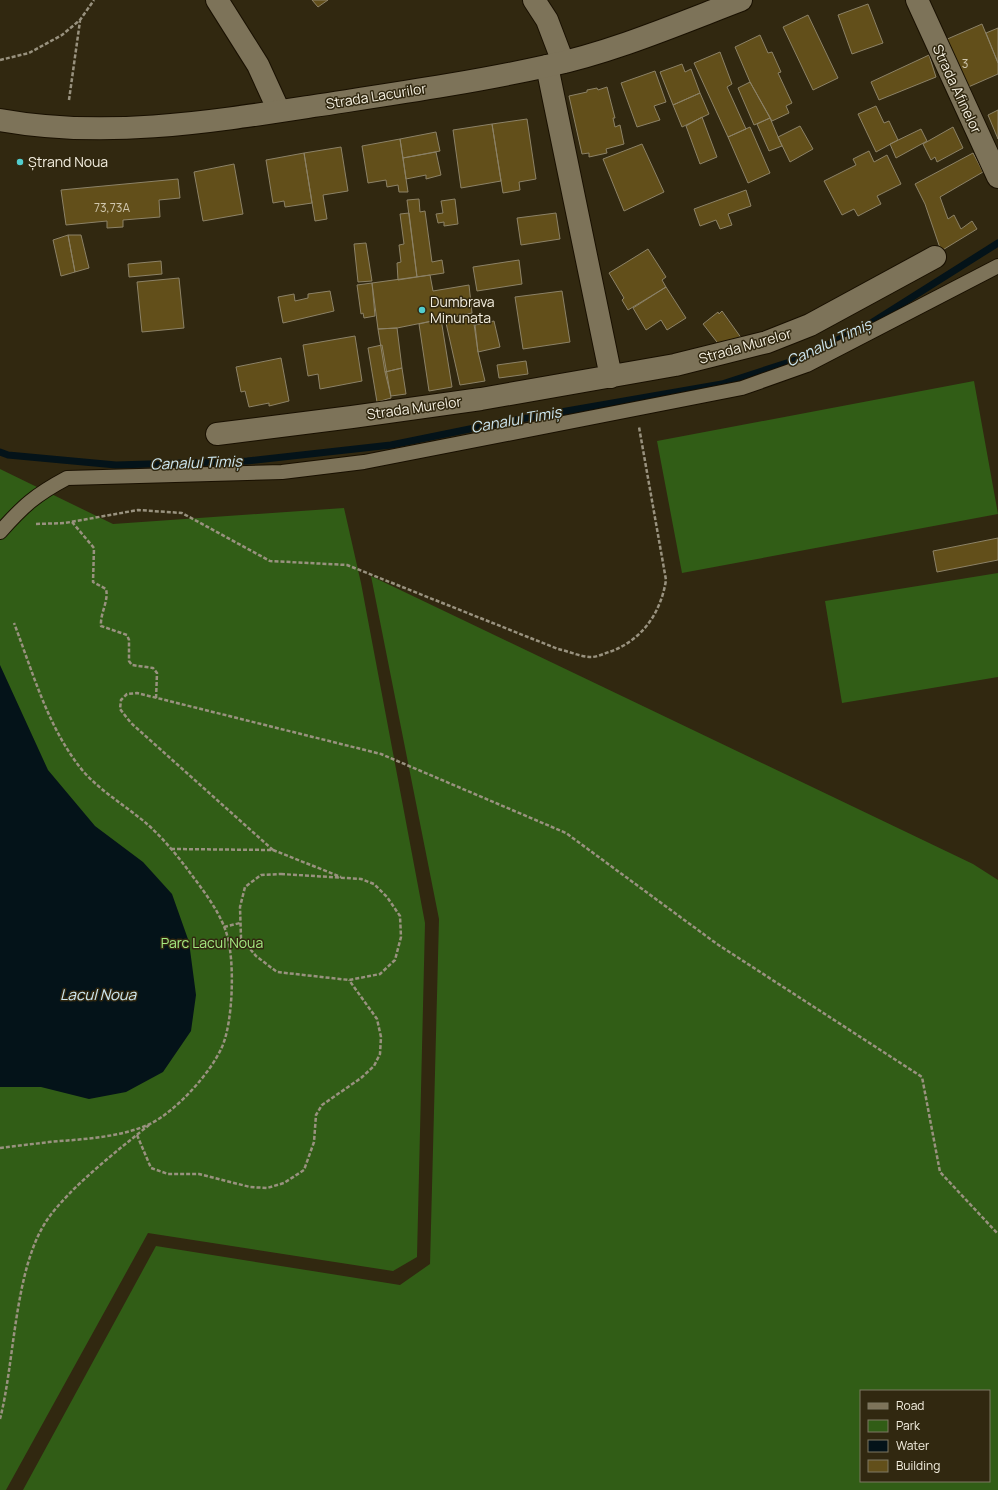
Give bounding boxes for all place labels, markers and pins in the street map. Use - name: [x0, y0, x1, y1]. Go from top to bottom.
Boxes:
- place label: Ștrand Noua: [28, 152, 108, 171]
- marker: Ștrand Noua: [15, 157, 25, 167]
- place label: Dumbrava Minunata: [430, 292, 495, 327]
- marker: Dumbrava Minunata: [417, 305, 427, 315]

